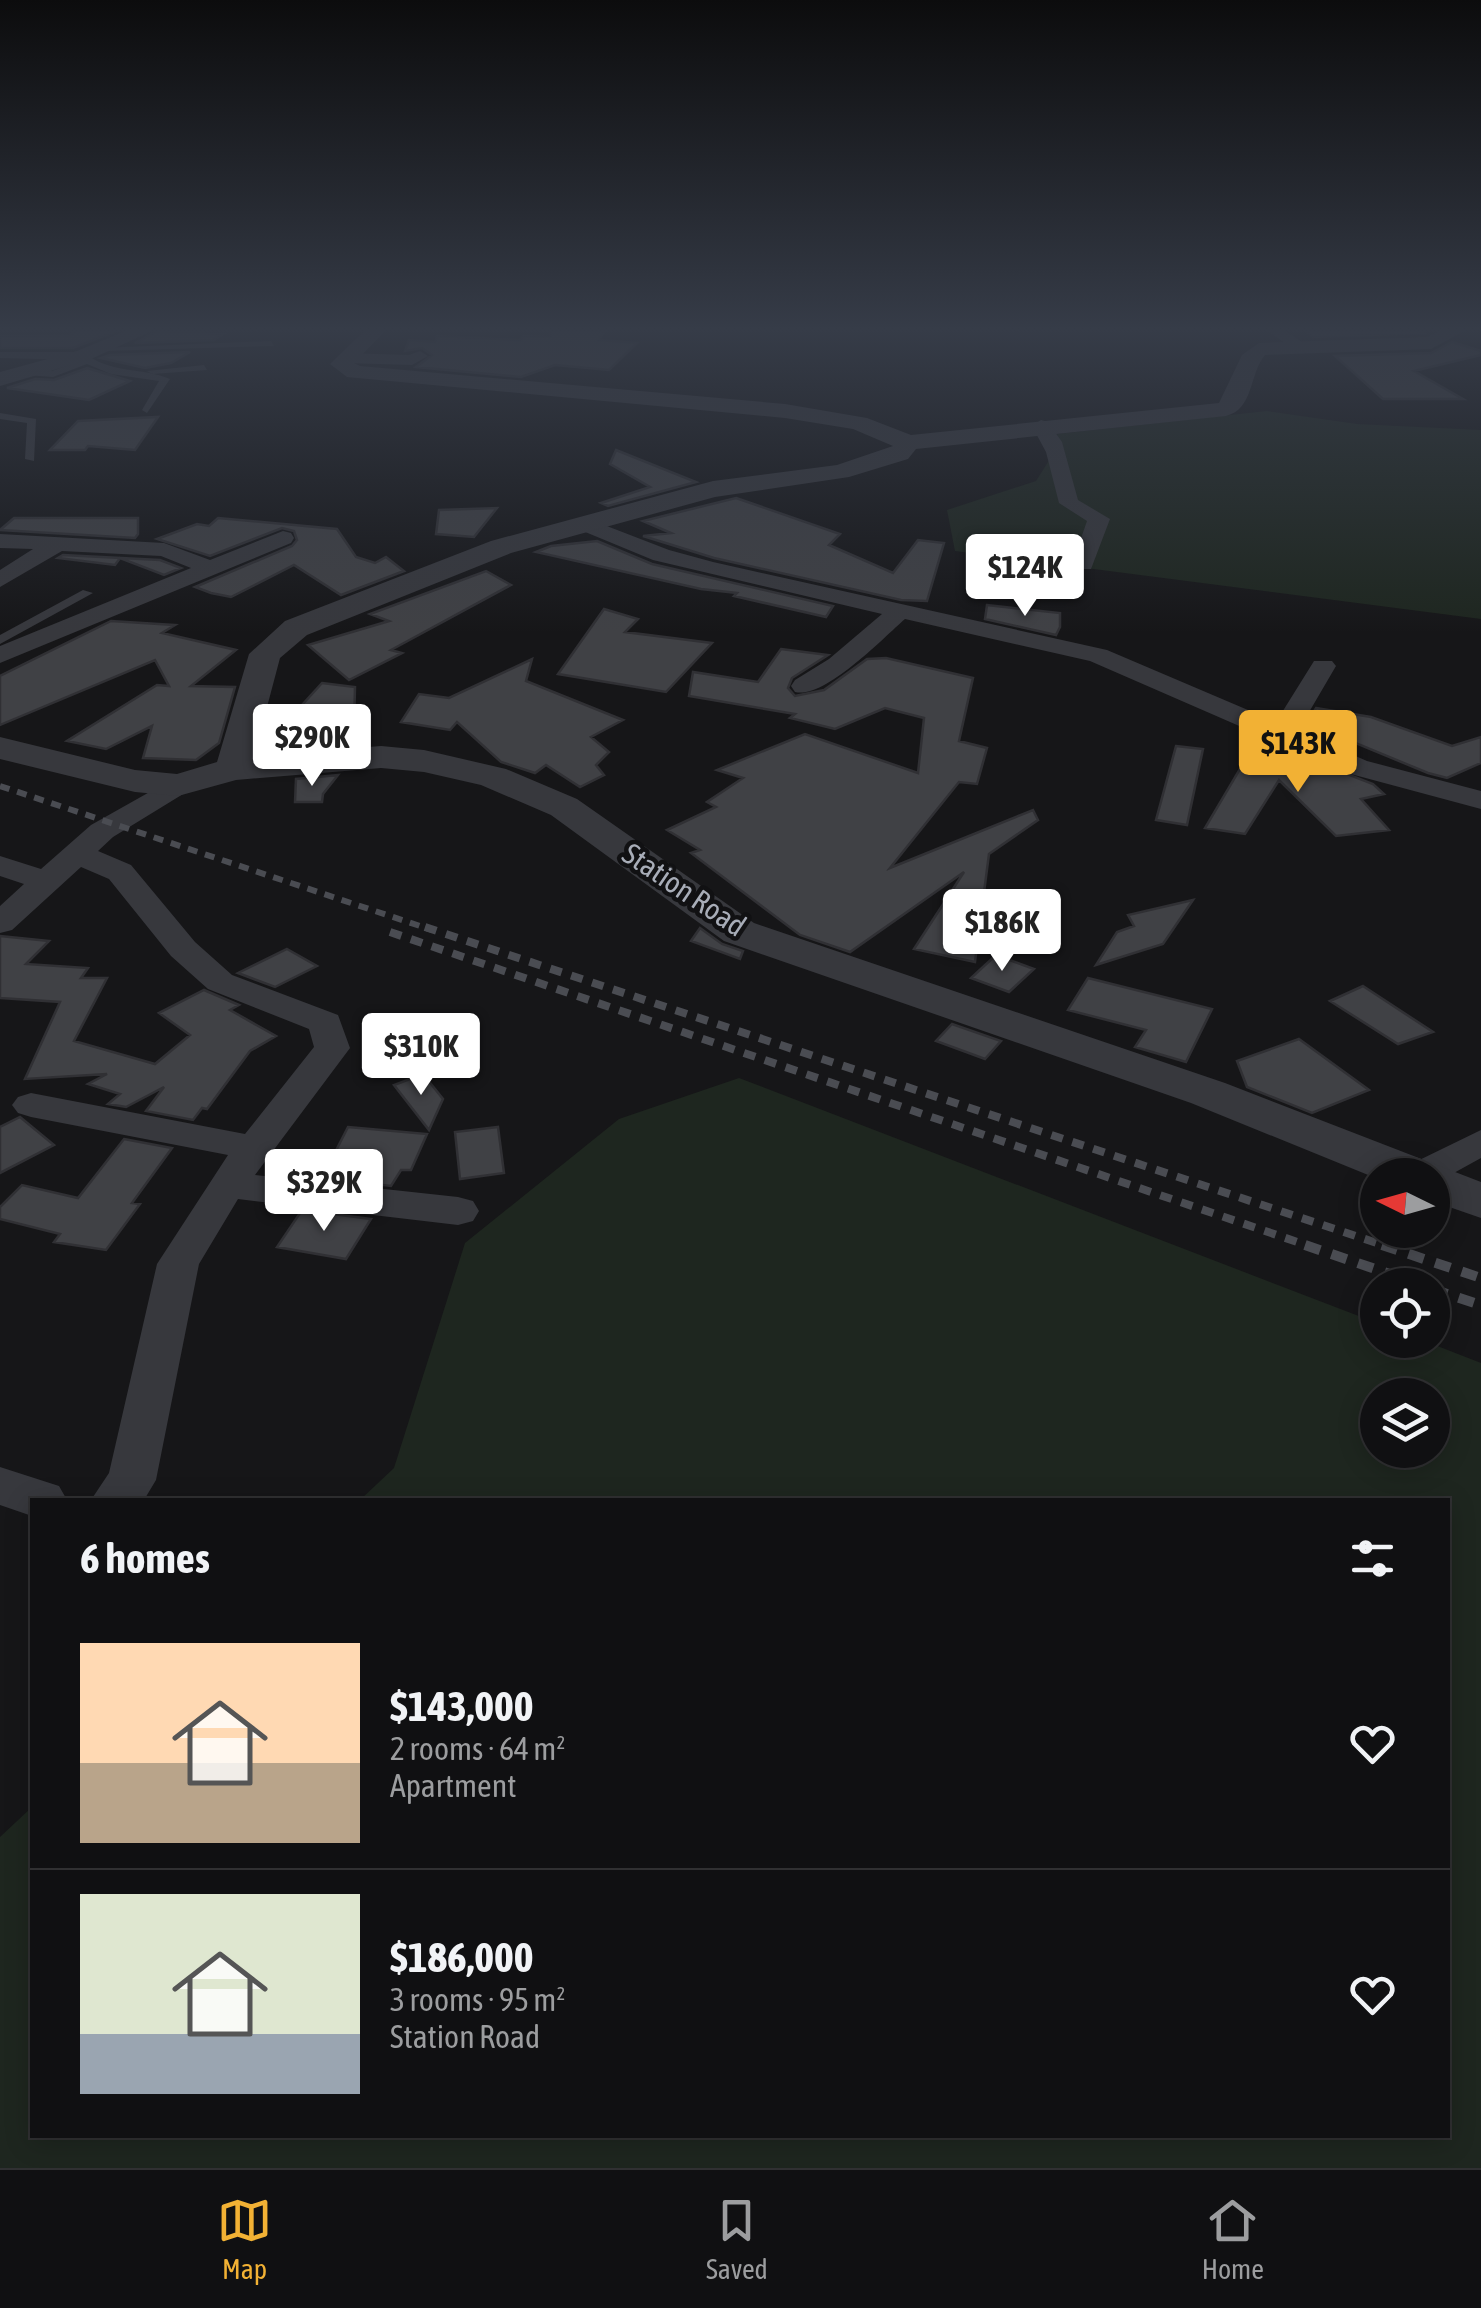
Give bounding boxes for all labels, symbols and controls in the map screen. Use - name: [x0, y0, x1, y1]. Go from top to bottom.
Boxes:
- pin: $124K: [955, 534, 1095, 619]
- text: $124K: [988, 548, 1062, 585]
- pin: $290K: [242, 704, 382, 789]
- pin: $143K: [1228, 710, 1368, 795]
- text: $290K: [275, 718, 349, 755]
- text: $143K: [1261, 724, 1335, 761]
- street label: Station Road: [617, 836, 752, 943]
- pin: $186K: [932, 889, 1072, 974]
- text: $186K: [965, 903, 1039, 940]
- pin: $310K: [351, 1013, 491, 1098]
- text: $310K: [384, 1027, 458, 1064]
- pin: $329K: [254, 1149, 394, 1234]
- north arrow: [1360, 1158, 1450, 1248]
- map controls: [1360, 1158, 1450, 1468]
- text: $329K: [287, 1163, 361, 1200]
- button: locate: [1360, 1268, 1450, 1358]
- button: layers: [1360, 1378, 1450, 1468]
- icon: filters: [1345, 1531, 1400, 1586]
- text: 6 homes: [80, 1534, 210, 1582]
- text: $143,000: [390, 1682, 534, 1730]
- icon: home: [160, 1683, 280, 1803]
- icon: heart: [1345, 1716, 1400, 1771]
- text: 2 rooms · 64 m²: [390, 1730, 565, 1767]
- text: Apartment: [390, 1767, 516, 1804]
- text: $186,000: [390, 1933, 534, 1981]
- icon: home: [160, 1934, 280, 2054]
- icon: heart: [1345, 1967, 1400, 2022]
- text: 3 rooms · 95 m²: [390, 1981, 565, 2018]
- text: Station Road: [390, 2018, 540, 2055]
- tab: Map: [217, 2193, 272, 2285]
- tab: Saved: [706, 2193, 768, 2285]
- tab: Home: [1202, 2193, 1264, 2285]

